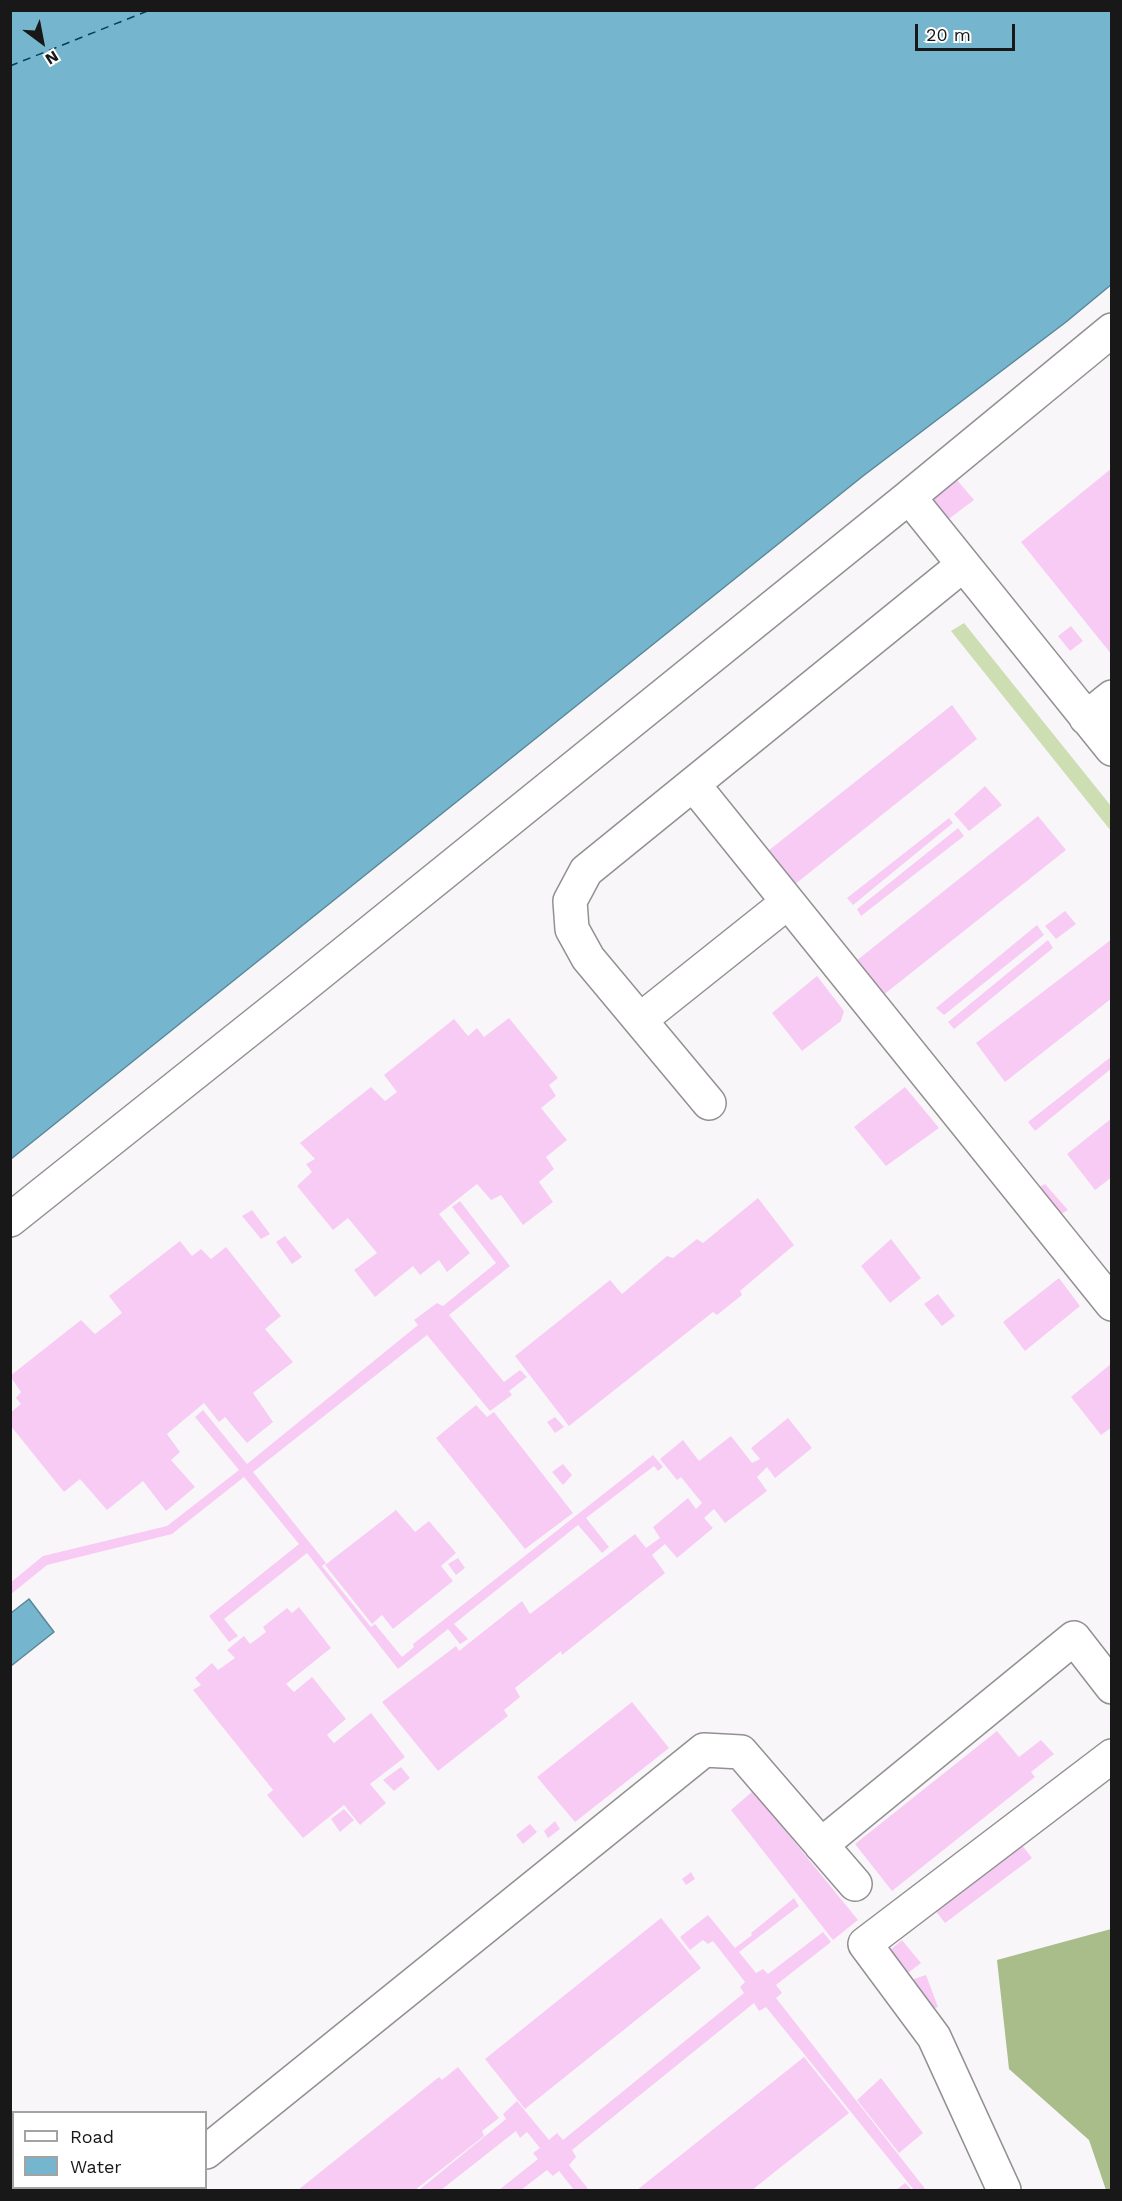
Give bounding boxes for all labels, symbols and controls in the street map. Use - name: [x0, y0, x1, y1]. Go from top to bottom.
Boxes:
- north arrow: [12, 12, 72, 72]
- scale bar: [918, 12, 1018, 50]
- text: 20 m: [926, 24, 971, 45]
- text: N: [42, 46, 62, 69]
- legend: [12, 2111, 207, 2189]
- text: Road: [70, 2126, 114, 2147]
- text: Water: [70, 2156, 122, 2177]

